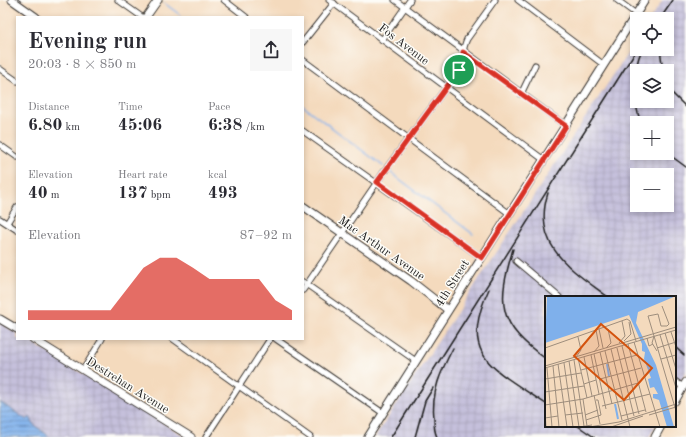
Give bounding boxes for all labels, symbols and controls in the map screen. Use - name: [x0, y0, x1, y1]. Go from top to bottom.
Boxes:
- map controls: [630, 12, 674, 212]
- button: locate: [630, 12, 674, 56]
- street label: Fos Avenue: [376, 22, 431, 68]
- button: share: [250, 29, 292, 71]
- text: Evening run: [28, 31, 147, 53]
- pin: [442, 53, 476, 87]
- text: 20:03 · 8 × 850 m: [28, 58, 136, 71]
- icon: arrive: [448, 59, 470, 81]
- button: layers: [630, 64, 674, 108]
- text: Distance: [28, 102, 69, 113]
- text: Time: [118, 102, 143, 113]
- text: Pace: [208, 102, 230, 113]
- button: +: [630, 116, 674, 160]
- text: 6.80: [28, 117, 62, 134]
- text: 45:06: [118, 117, 162, 134]
- text: 6:38: [208, 117, 242, 134]
- text: km: [62, 122, 80, 133]
- text: /km: [242, 122, 265, 133]
- button: −: [630, 168, 674, 212]
- text: Elevation: [28, 170, 73, 181]
- text: Heart rate: [118, 170, 167, 181]
- text: kcal: [208, 170, 227, 181]
- text: 40: [28, 185, 48, 202]
- text: 137: [118, 185, 148, 202]
- text: 493: [208, 185, 238, 202]
- text: m: [48, 190, 60, 201]
- text: bpm: [148, 190, 171, 201]
- street label: Mac Arthur Avenue: [336, 215, 427, 283]
- text: Elevation: [28, 229, 81, 242]
- text: 87–92 m: [240, 229, 292, 242]
- street label: 4th Street: [434, 258, 472, 309]
- inset map: [545, 296, 676, 427]
- street label: Destrehan Avenue: [84, 356, 171, 416]

